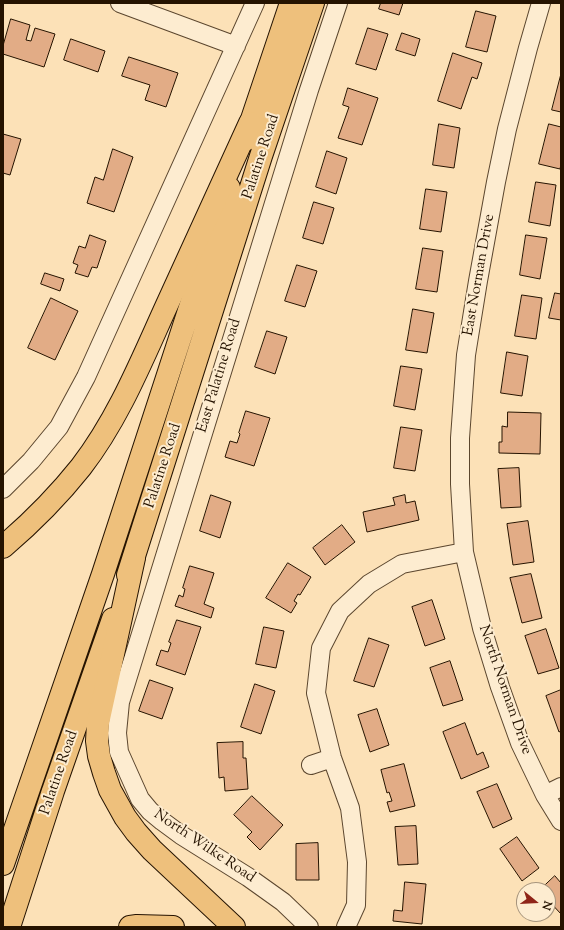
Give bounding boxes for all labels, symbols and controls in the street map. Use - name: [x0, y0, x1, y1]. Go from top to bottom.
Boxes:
- street label: Palatine Road: [240, 112, 284, 202]
- street label: East Norman Drive: [460, 213, 500, 337]
- street label: East Palatine Road: [194, 317, 246, 435]
- street label: Palatine Road: [142, 421, 186, 511]
- street label: North Norman Drive: [473, 623, 535, 757]
- street label: Palatine Road: [37, 728, 83, 818]
- street label: North Wilke Road: [150, 806, 258, 888]
- north arrow: [516, 882, 556, 922]
- text: N: [537, 899, 555, 912]

